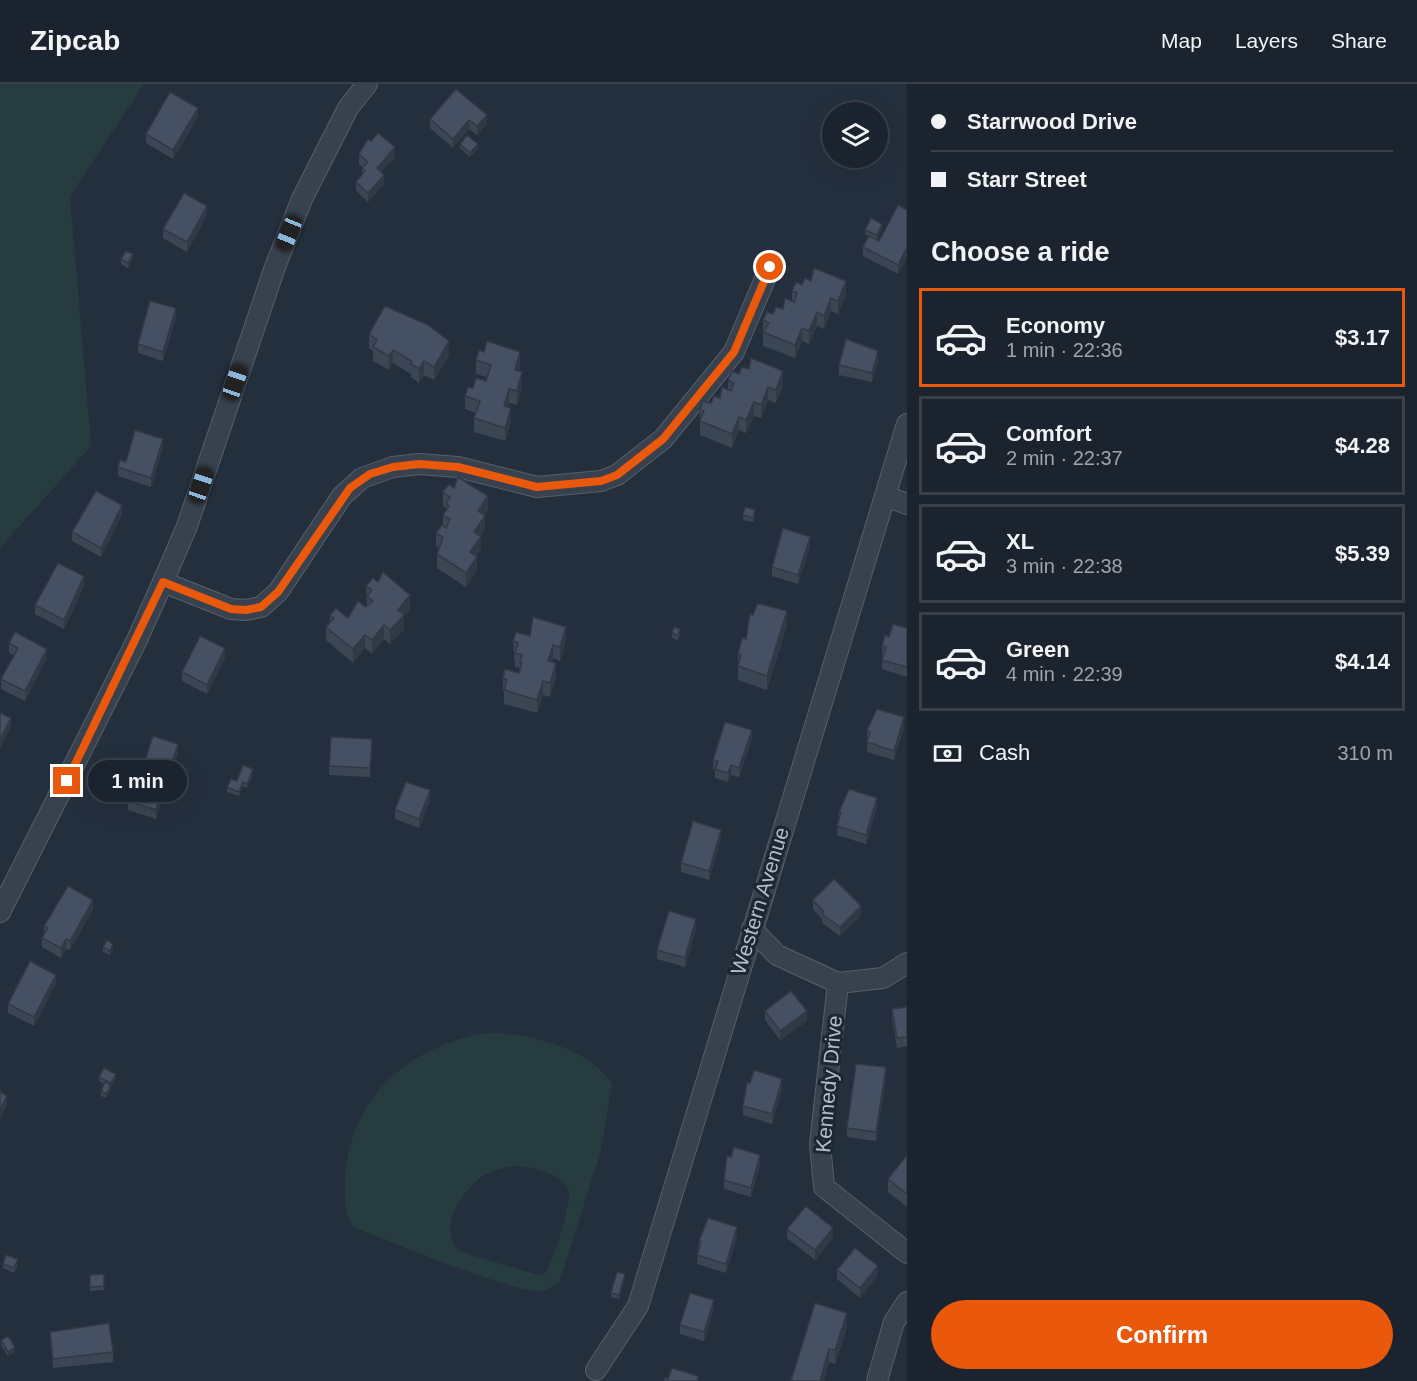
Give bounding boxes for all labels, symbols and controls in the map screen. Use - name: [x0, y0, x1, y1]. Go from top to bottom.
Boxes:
- text: Zipcab: [30, 25, 120, 56]
- text: Map: [1161, 29, 1202, 52]
- text: Layers: [1235, 29, 1298, 52]
- text: Share: [1331, 29, 1387, 52]
- map controls: [822, 102, 888, 168]
- button: layers: [822, 102, 888, 168]
- text: Starrwood Drive: [967, 109, 1137, 134]
- text: Starr Street: [967, 167, 1087, 192]
- car: [274, 213, 304, 253]
- text: Choose a ride: [931, 237, 1110, 267]
- route start: [756, 253, 783, 280]
- icon: car: [934, 311, 988, 365]
- text: Economy: [1006, 313, 1105, 338]
- text: $3.17: [1335, 325, 1390, 350]
- text: 1 min · 22:36: [1006, 339, 1123, 361]
- car: [221, 362, 249, 402]
- icon: car: [934, 419, 988, 473]
- text: Comfort: [1006, 421, 1092, 446]
- text: $4.28: [1335, 433, 1390, 458]
- text: 2 min · 22:37: [1006, 447, 1123, 469]
- car: [187, 465, 215, 505]
- icon: car: [934, 527, 988, 581]
- text: XL: [1006, 529, 1034, 554]
- text: $5.39: [1335, 541, 1390, 566]
- text: 3 min · 22:38: [1006, 555, 1123, 577]
- icon: car: [934, 635, 988, 689]
- text: Green: [1006, 637, 1070, 662]
- text: $4.14: [1335, 649, 1390, 674]
- text: 4 min · 22:39: [1006, 663, 1123, 685]
- icon: cash: [931, 737, 964, 770]
- text: Cash: [979, 740, 1030, 765]
- text: 310 m: [1337, 742, 1393, 764]
- callout: 1 min: [88, 760, 187, 802]
- route end: [53, 767, 80, 794]
- text: 1 min: [111, 770, 164, 792]
- street label: Western Avenue: [726, 824, 793, 978]
- street label: Kennedy Drive: [811, 1014, 846, 1154]
- button: Confirm: [931, 1300, 1393, 1369]

